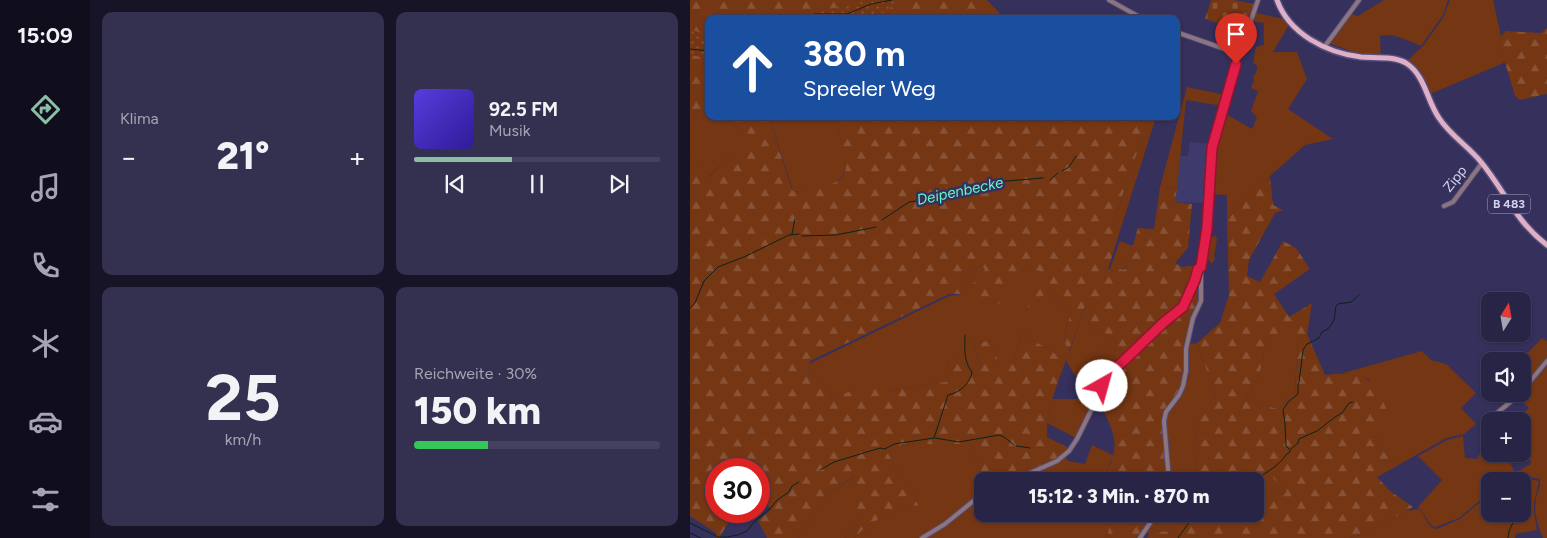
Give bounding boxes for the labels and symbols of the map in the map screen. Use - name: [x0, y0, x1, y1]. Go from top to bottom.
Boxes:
- pin: [1215, 13, 1257, 64]
- street label: Zipp: [1439, 162, 1471, 196]
- water label: Deipenbecke: [915, 173, 1005, 209]
- road number: B 483: [1488, 194, 1530, 213]
- north arrow: [1481, 292, 1531, 342]
- position arrow: [1075, 359, 1127, 411]
- speed limit sign: 30: [705, 458, 770, 523]

